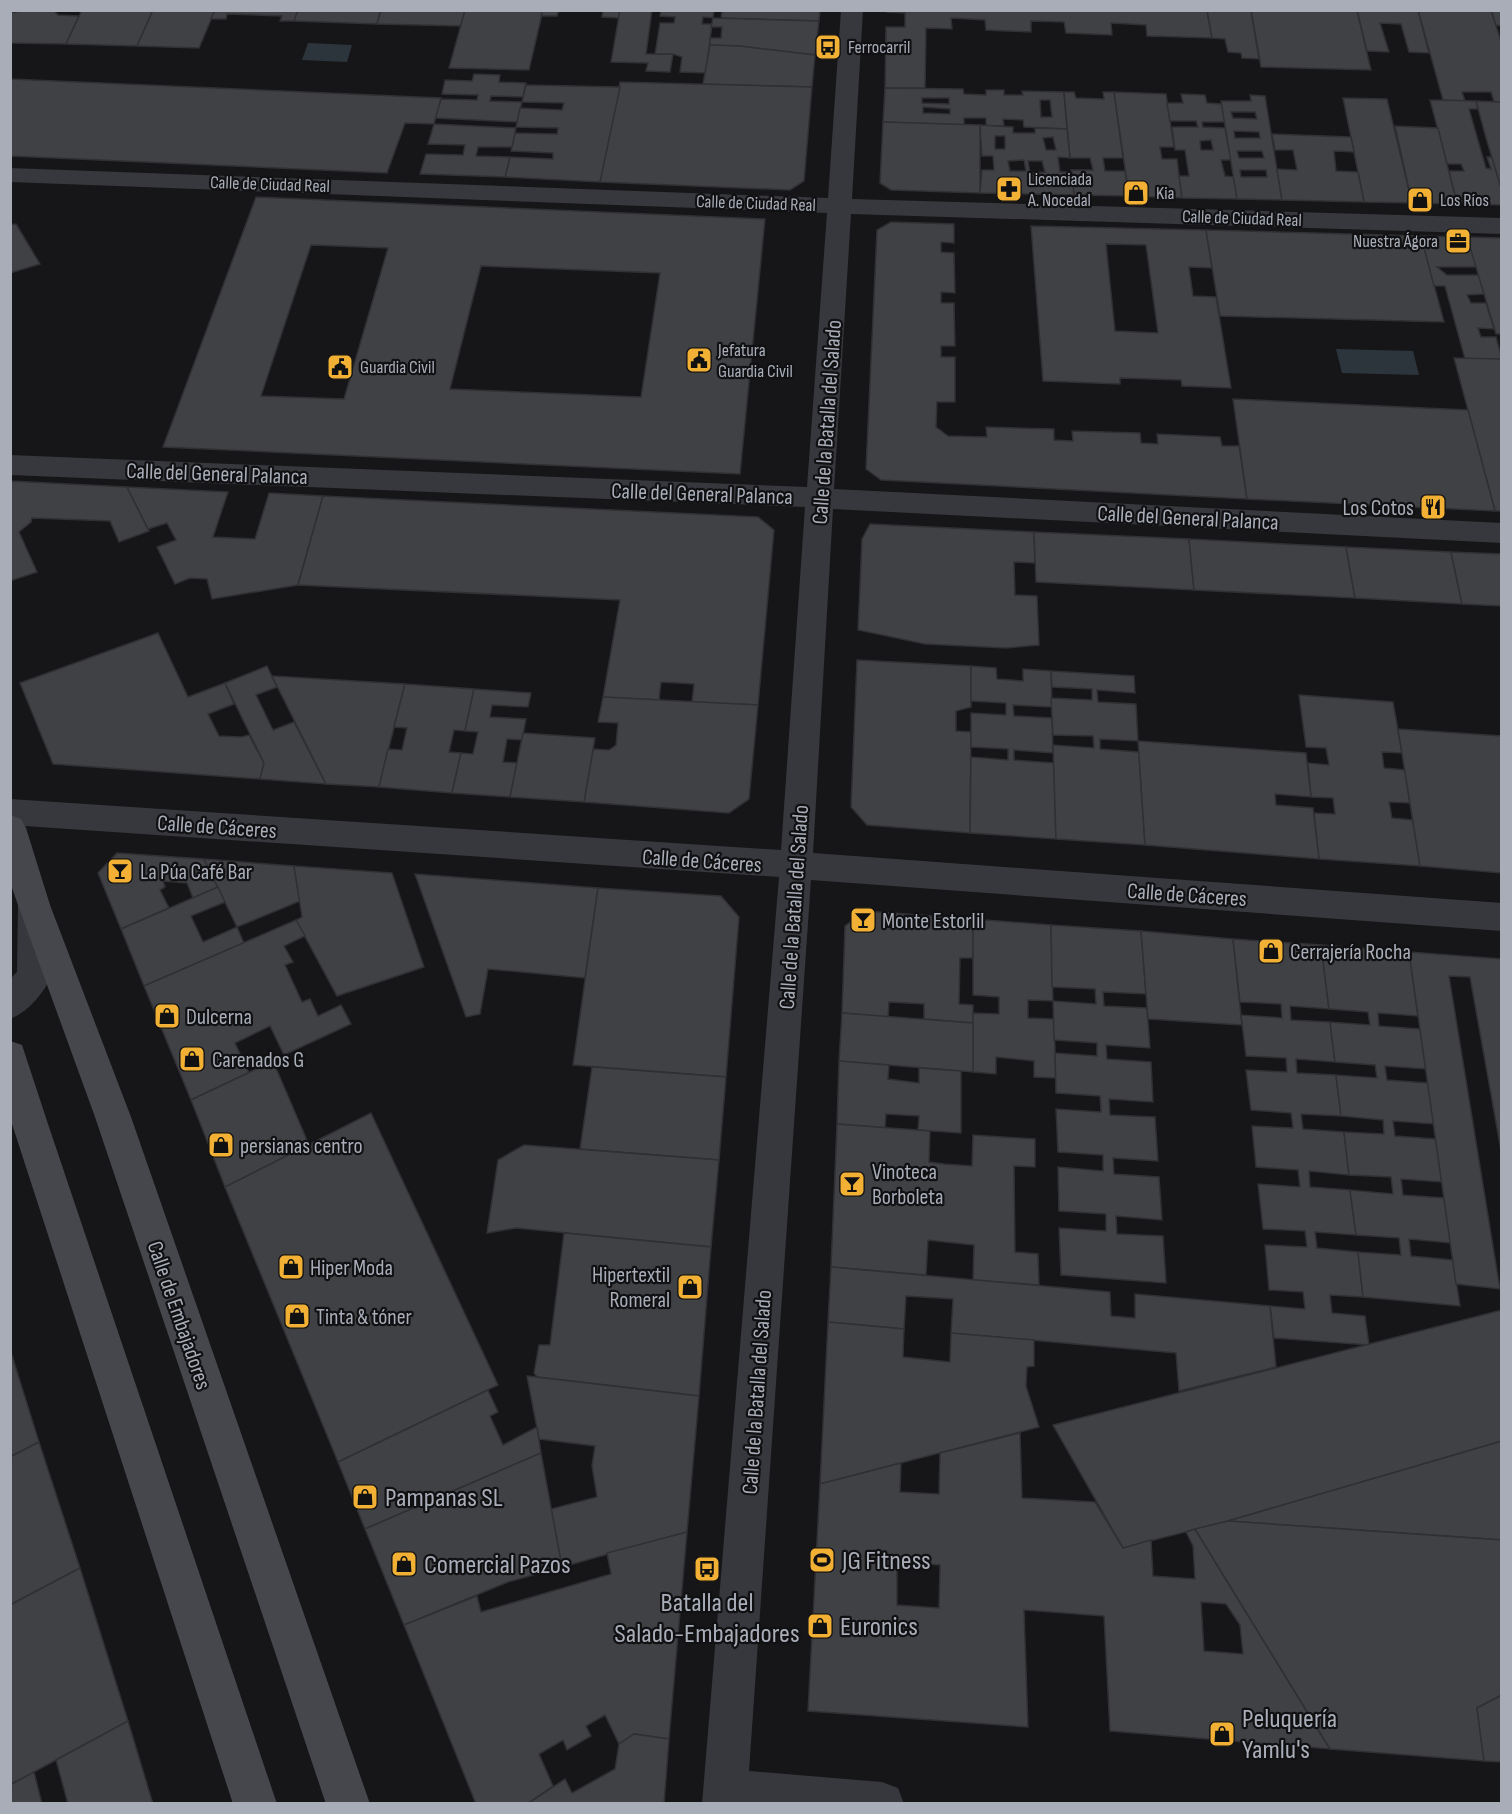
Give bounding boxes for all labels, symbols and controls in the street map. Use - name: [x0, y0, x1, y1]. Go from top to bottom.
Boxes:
- bus stop icon: Ferrocarril: [813, 32, 843, 62]
- place label: Ferrocarril: [848, 37, 910, 58]
- place label: Licenciada A. Nocedal: [1027, 169, 1092, 211]
- street label: Calle de Ciudad Real: [210, 172, 330, 197]
- pharmacy icon: Licenciada A. Nocedal: [994, 174, 1024, 204]
- shop icon: Kia: [1121, 178, 1151, 208]
- place label: Kia: [1156, 183, 1175, 204]
- shop icon: Los Ríos: [1405, 185, 1435, 215]
- place label: Los Ríos: [1440, 190, 1489, 211]
- street label: Calle de Ciudad Real: [696, 191, 816, 216]
- street label: Calle de Ciudad Real: [1182, 206, 1302, 231]
- office icon: Nuestra Ágora: [1443, 226, 1473, 256]
- place label: Nuestra Ágora: [1353, 231, 1438, 252]
- street label: Calle de la Batalla del Salado: [807, 319, 848, 525]
- place label: Jefatura Guardia Civil: [717, 340, 793, 382]
- public building icon: Jefatura Guardia Civil: [684, 345, 714, 375]
- public building icon: Guardia Civil: [325, 352, 355, 382]
- place label: Guardia Civil: [360, 357, 435, 378]
- street label: Calle del General Palanca: [126, 458, 308, 491]
- street label: Calle del General Palanca: [611, 478, 793, 511]
- restaurant icon: Los Cotos: [1418, 492, 1448, 522]
- place label: Los Cotos: [1342, 495, 1414, 522]
- street label: Calle del General Palanca: [1097, 500, 1279, 537]
- street label: Calle de la Batalla del Salado: [774, 804, 815, 1010]
- street label: Calle de Cáceres: [156, 810, 278, 845]
- street label: Calle de Cáceres: [641, 844, 763, 879]
- bar icon: La Púa Café Bar: [105, 856, 135, 886]
- place label: La Púa Café Bar: [140, 859, 252, 886]
- street label: Calle de Cáceres: [1126, 878, 1248, 913]
- bar icon: Monte Estorlil: [848, 905, 878, 935]
- place label: Monte Estorlil: [882, 908, 984, 935]
- shop icon: Cerrajería Rocha: [1256, 936, 1286, 966]
- place label: Cerrajería Rocha: [1290, 939, 1411, 966]
- shop icon: Dulcerna: [152, 1001, 182, 1031]
- place label: Dulcerna: [186, 1004, 252, 1031]
- shop icon: Carenados G: [177, 1044, 207, 1074]
- place label: Carenados G: [212, 1047, 304, 1074]
- shop icon: persianas centro: [206, 1130, 236, 1160]
- place label: persianas centro: [240, 1133, 363, 1160]
- place label: Vinoteca Borboleta: [872, 1159, 943, 1211]
- bar icon: Vinoteca Borboleta: [837, 1169, 867, 1199]
- street label: Calle de Embajadores: [141, 1238, 217, 1393]
- shop icon: Hiper Moda: [276, 1252, 306, 1282]
- place label: Hiper Moda: [310, 1255, 393, 1282]
- place label: Hipertextil Romeral: [592, 1262, 670, 1314]
- shop icon: Hipertextil Romeral: [675, 1272, 705, 1302]
- street label: Calle de la Batalla del Salado: [737, 1289, 778, 1495]
- shop icon: Tinta & tóner: [282, 1301, 312, 1331]
- place label: Tinta & tóner: [316, 1304, 412, 1331]
- shop icon: Pampanas SL: [350, 1482, 380, 1512]
- place label: Pampanas SL: [385, 1482, 503, 1514]
- sports icon: JG Fitness: [807, 1545, 837, 1575]
- place label: JG Fitness: [841, 1545, 931, 1577]
- shop icon: Comercial Pazos: [389, 1549, 419, 1579]
- place label: Comercial Pazos: [424, 1549, 571, 1581]
- bus stop icon: Batalla del Salado-Embajadores: [692, 1554, 722, 1584]
- place label: Batalla del Salado-Embajadores: [614, 1587, 800, 1650]
- shop icon: Euronics: [805, 1611, 835, 1641]
- place label: Euronics: [840, 1611, 918, 1643]
- place label: Peluquería Yamlu's: [1242, 1703, 1337, 1766]
- shop icon: Peluquería Yamlu's: [1207, 1719, 1237, 1749]

